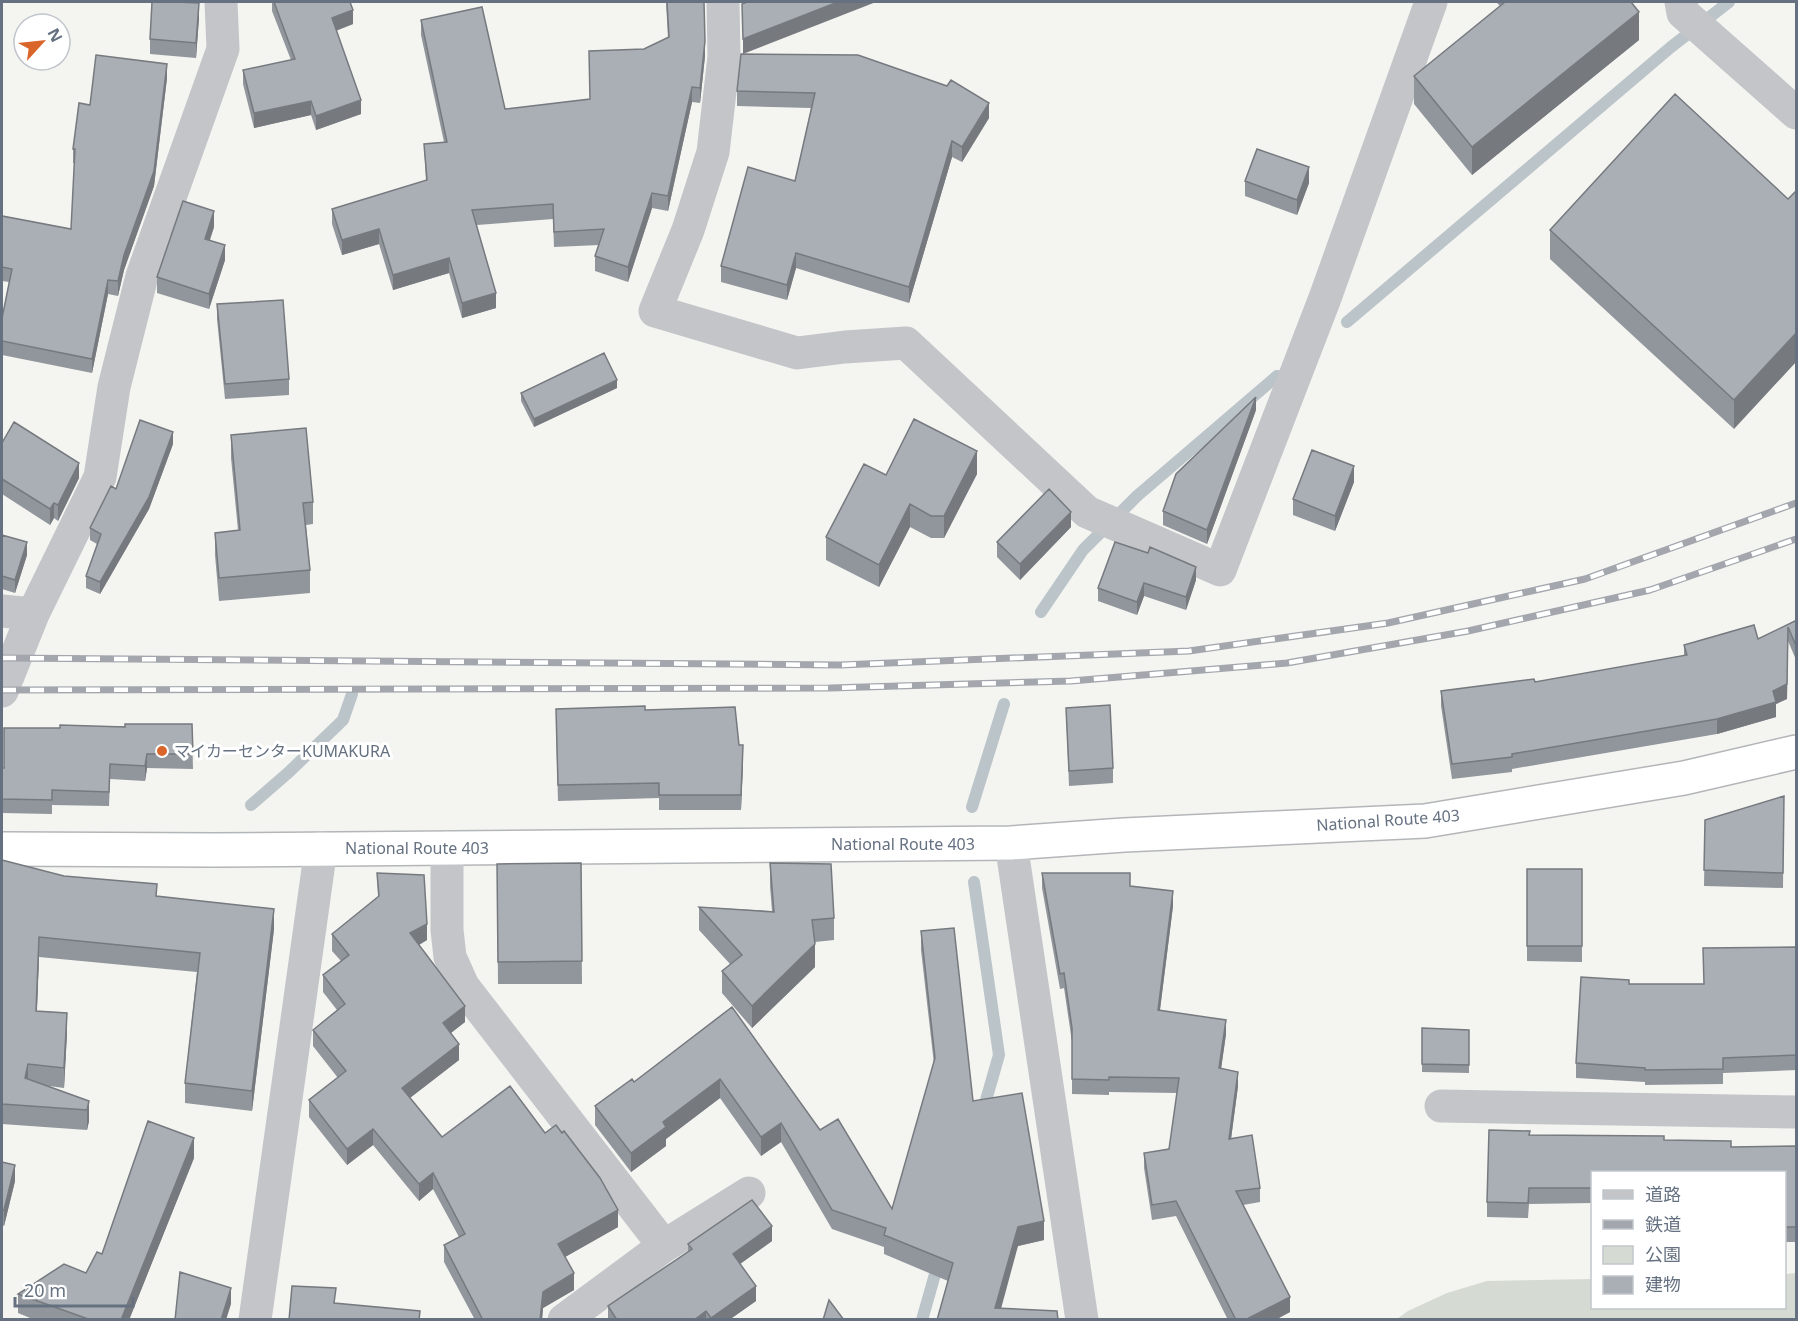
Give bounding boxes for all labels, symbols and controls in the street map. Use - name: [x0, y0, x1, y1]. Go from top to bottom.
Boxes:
- north arrow: [12, 12, 72, 72]
- text: N: [43, 24, 68, 46]
- place label: マイカーセンターKUMAKURA: [174, 740, 391, 762]
- marker: マイカーセンターKUMAKURA: [155, 744, 169, 758]
- street label: National Route 403: [1316, 804, 1460, 836]
- street label: National Route 403: [831, 833, 975, 855]
- street label: National Route 403: [345, 837, 489, 859]
- legend: [1591, 1171, 1786, 1309]
- text: 道路: [1645, 1182, 1681, 1206]
- text: 鉄道: [1645, 1212, 1681, 1236]
- text: 公園: [1645, 1242, 1681, 1266]
- scale bar: [15, 1270, 134, 1308]
- text: 建物: [1645, 1272, 1681, 1296]
- text: 20 m: [24, 1278, 66, 1302]

